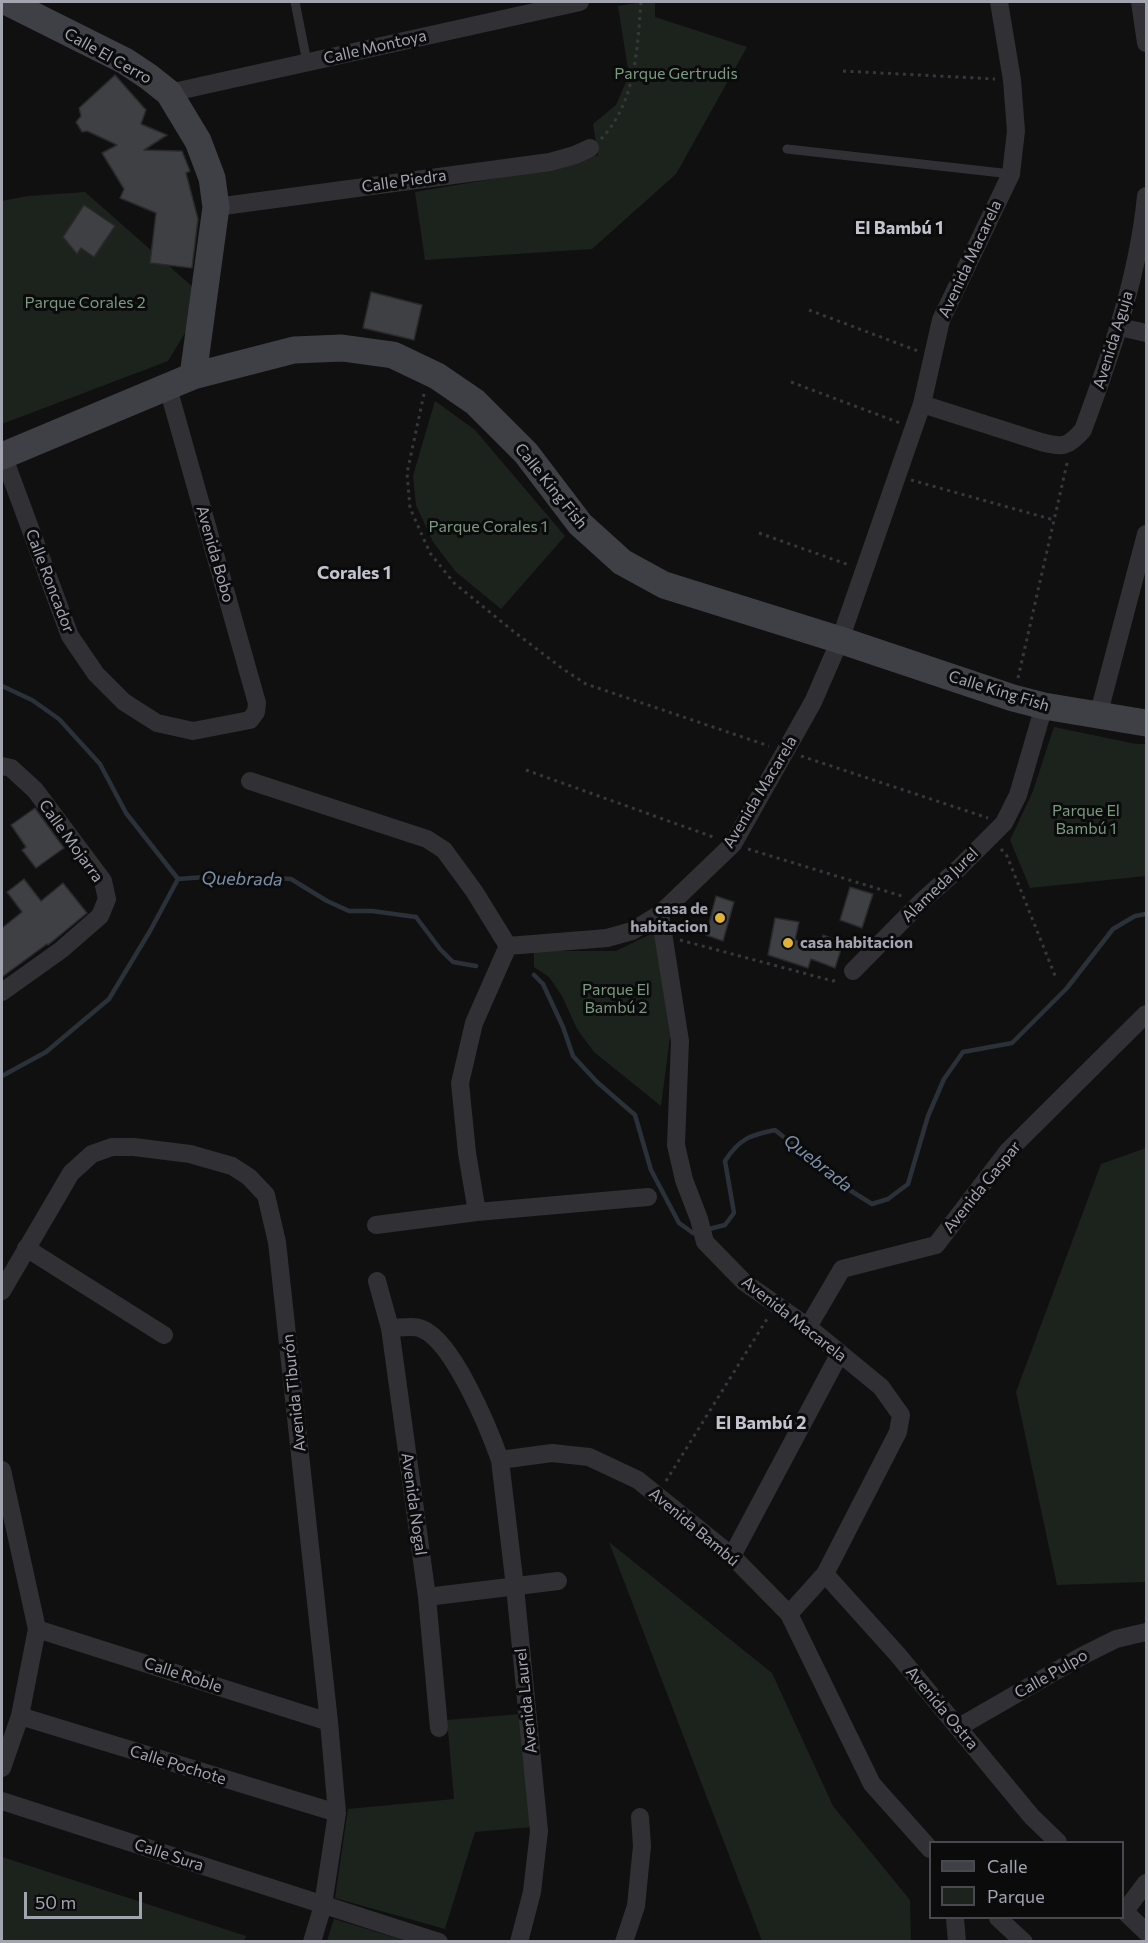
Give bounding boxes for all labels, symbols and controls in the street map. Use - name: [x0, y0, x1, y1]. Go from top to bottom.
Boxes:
- street label: Calle El Cerro: [61, 24, 155, 88]
- street label: Calle Montoya: [322, 26, 428, 68]
- park label: Parque Gertrudis: [614, 64, 738, 84]
- street label: Calle Piedra: [360, 166, 448, 196]
- street label: Avenida Macarela: [934, 197, 1006, 321]
- district label: El Bambú 1: [855, 217, 943, 239]
- street label: Avenida Aguja: [1089, 289, 1137, 391]
- park label: Parque Corales 2: [24, 293, 146, 313]
- street label: Calle King Fish: [511, 439, 591, 533]
- street label: Avenida Bobo: [192, 503, 238, 605]
- park label: Parque Corales 1: [428, 517, 548, 537]
- street label: Calle Roncador: [21, 527, 79, 635]
- district label: Corales 1: [317, 562, 391, 584]
- street label: Calle King Fish: [946, 667, 1052, 715]
- street label: Avenida Macarela: [719, 732, 801, 852]
- street label: Calle Mojarra: [35, 796, 107, 886]
- park label: Parque El Bambú 1: [1052, 801, 1120, 839]
- street label: Alameda Jurel: [898, 844, 982, 926]
- water label: Quebrada: [201, 867, 283, 891]
- place label: casa de habitacion: [630, 899, 708, 937]
- marker: casa de habitacion: [713, 911, 727, 925]
- place label: casa habitacion: [800, 933, 913, 953]
- marker: casa habitacion: [781, 936, 795, 950]
- park label: Parque El Bambú 2: [582, 980, 650, 1018]
- water label: Quebrada: [779, 1130, 857, 1196]
- street label: Avenida Gaspar: [939, 1137, 1025, 1237]
- street label: Avenida Macarela: [738, 1272, 850, 1366]
- street label: Avenida Tiburón: [278, 1333, 310, 1453]
- district label: El Bambú 2: [716, 1412, 806, 1434]
- street label: Avenida Nogal: [397, 1451, 431, 1557]
- street label: Avenida Bambú: [645, 1484, 743, 1570]
- street label: Calle Pulpo: [1011, 1645, 1091, 1703]
- street label: Avenida Laurel: [511, 1647, 541, 1755]
- street label: Calle Roble: [142, 1653, 224, 1697]
- street label: Avenida Ostra: [902, 1663, 982, 1753]
- street label: Calle Pochote: [128, 1741, 228, 1789]
- street label: Calle Sura: [132, 1835, 206, 1875]
- legend: [929, 1841, 1124, 1919]
- text: Calle: [987, 1855, 1027, 1877]
- scale bar: [27, 1880, 146, 1918]
- text: Parque: [987, 1885, 1045, 1907]
- text: 50 m: [35, 1891, 76, 1913]

